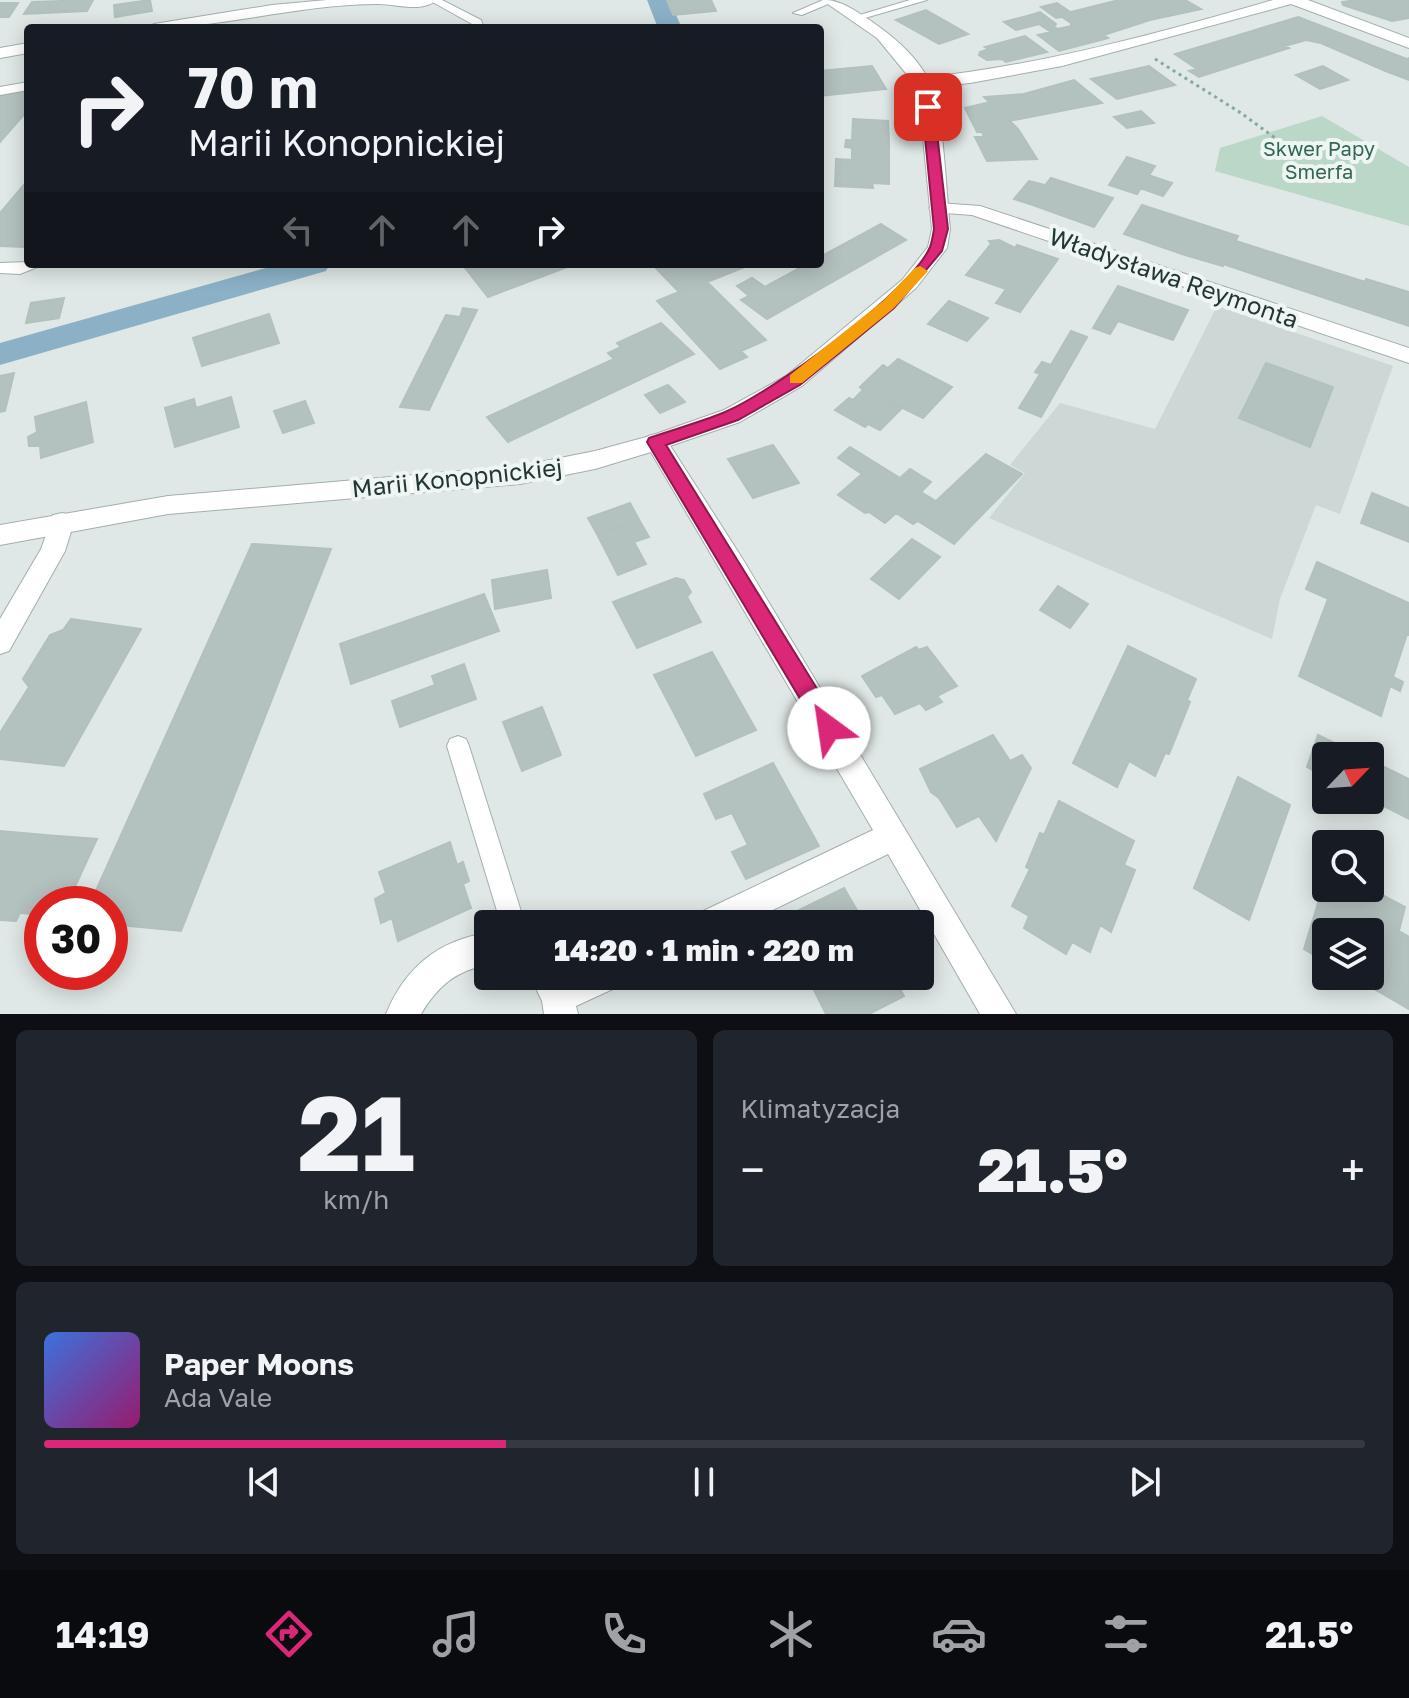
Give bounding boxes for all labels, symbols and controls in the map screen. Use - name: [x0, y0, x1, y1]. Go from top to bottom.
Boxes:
- text: 70 m: [188, 53, 318, 120]
- icon: right: [56, 56, 160, 160]
- pin: [894, 73, 962, 141]
- icon: arrive: [906, 85, 950, 129]
- text: Marii Konopnickiej: [188, 121, 505, 164]
- park label: Skwer Papy Smerfa: [1263, 136, 1375, 183]
- icon: left: [276, 208, 320, 252]
- icon: ahead: [360, 208, 404, 252]
- icon: ahead: [444, 208, 488, 252]
- icon: right: [528, 208, 572, 252]
- street label: Władysława Reymonta: [1046, 221, 1302, 333]
- street label: Marii Konopnickiej: [350, 452, 564, 502]
- position arrow: [787, 686, 871, 770]
- north arrow: [1312, 742, 1384, 814]
- map controls: [1312, 742, 1384, 990]
- button: search: [1312, 830, 1384, 902]
- speed limit sign: 30: [24, 886, 128, 990]
- button: layers: [1312, 918, 1384, 990]
- text: 14:20 · 1 min · 220 m: [554, 932, 854, 968]
- text: 21: [298, 1069, 415, 1194]
- text: Klimatyzacja: [741, 1093, 900, 1124]
- text: 21.5°: [978, 1133, 1128, 1205]
- text: −: [741, 1143, 765, 1196]
- text: +: [1341, 1143, 1365, 1196]
- text: km/h: [323, 1184, 389, 1215]
- text: Paper Moons: [164, 1346, 354, 1382]
- text: Ada Vale: [164, 1382, 272, 1413]
- icon: previous: [242, 1460, 286, 1504]
- icon: pause: [682, 1460, 726, 1504]
- icon: next: [1123, 1460, 1167, 1504]
- icon: directions: [261, 1606, 317, 1662]
- icon: music: [428, 1606, 484, 1662]
- icon: phone: [596, 1606, 652, 1662]
- icon: climate: [763, 1606, 819, 1662]
- icon: car: [931, 1606, 987, 1662]
- icon: filters: [1098, 1606, 1154, 1662]
- text: 14:19: [56, 1613, 150, 1656]
- text: 21.5°: [1265, 1613, 1353, 1656]

